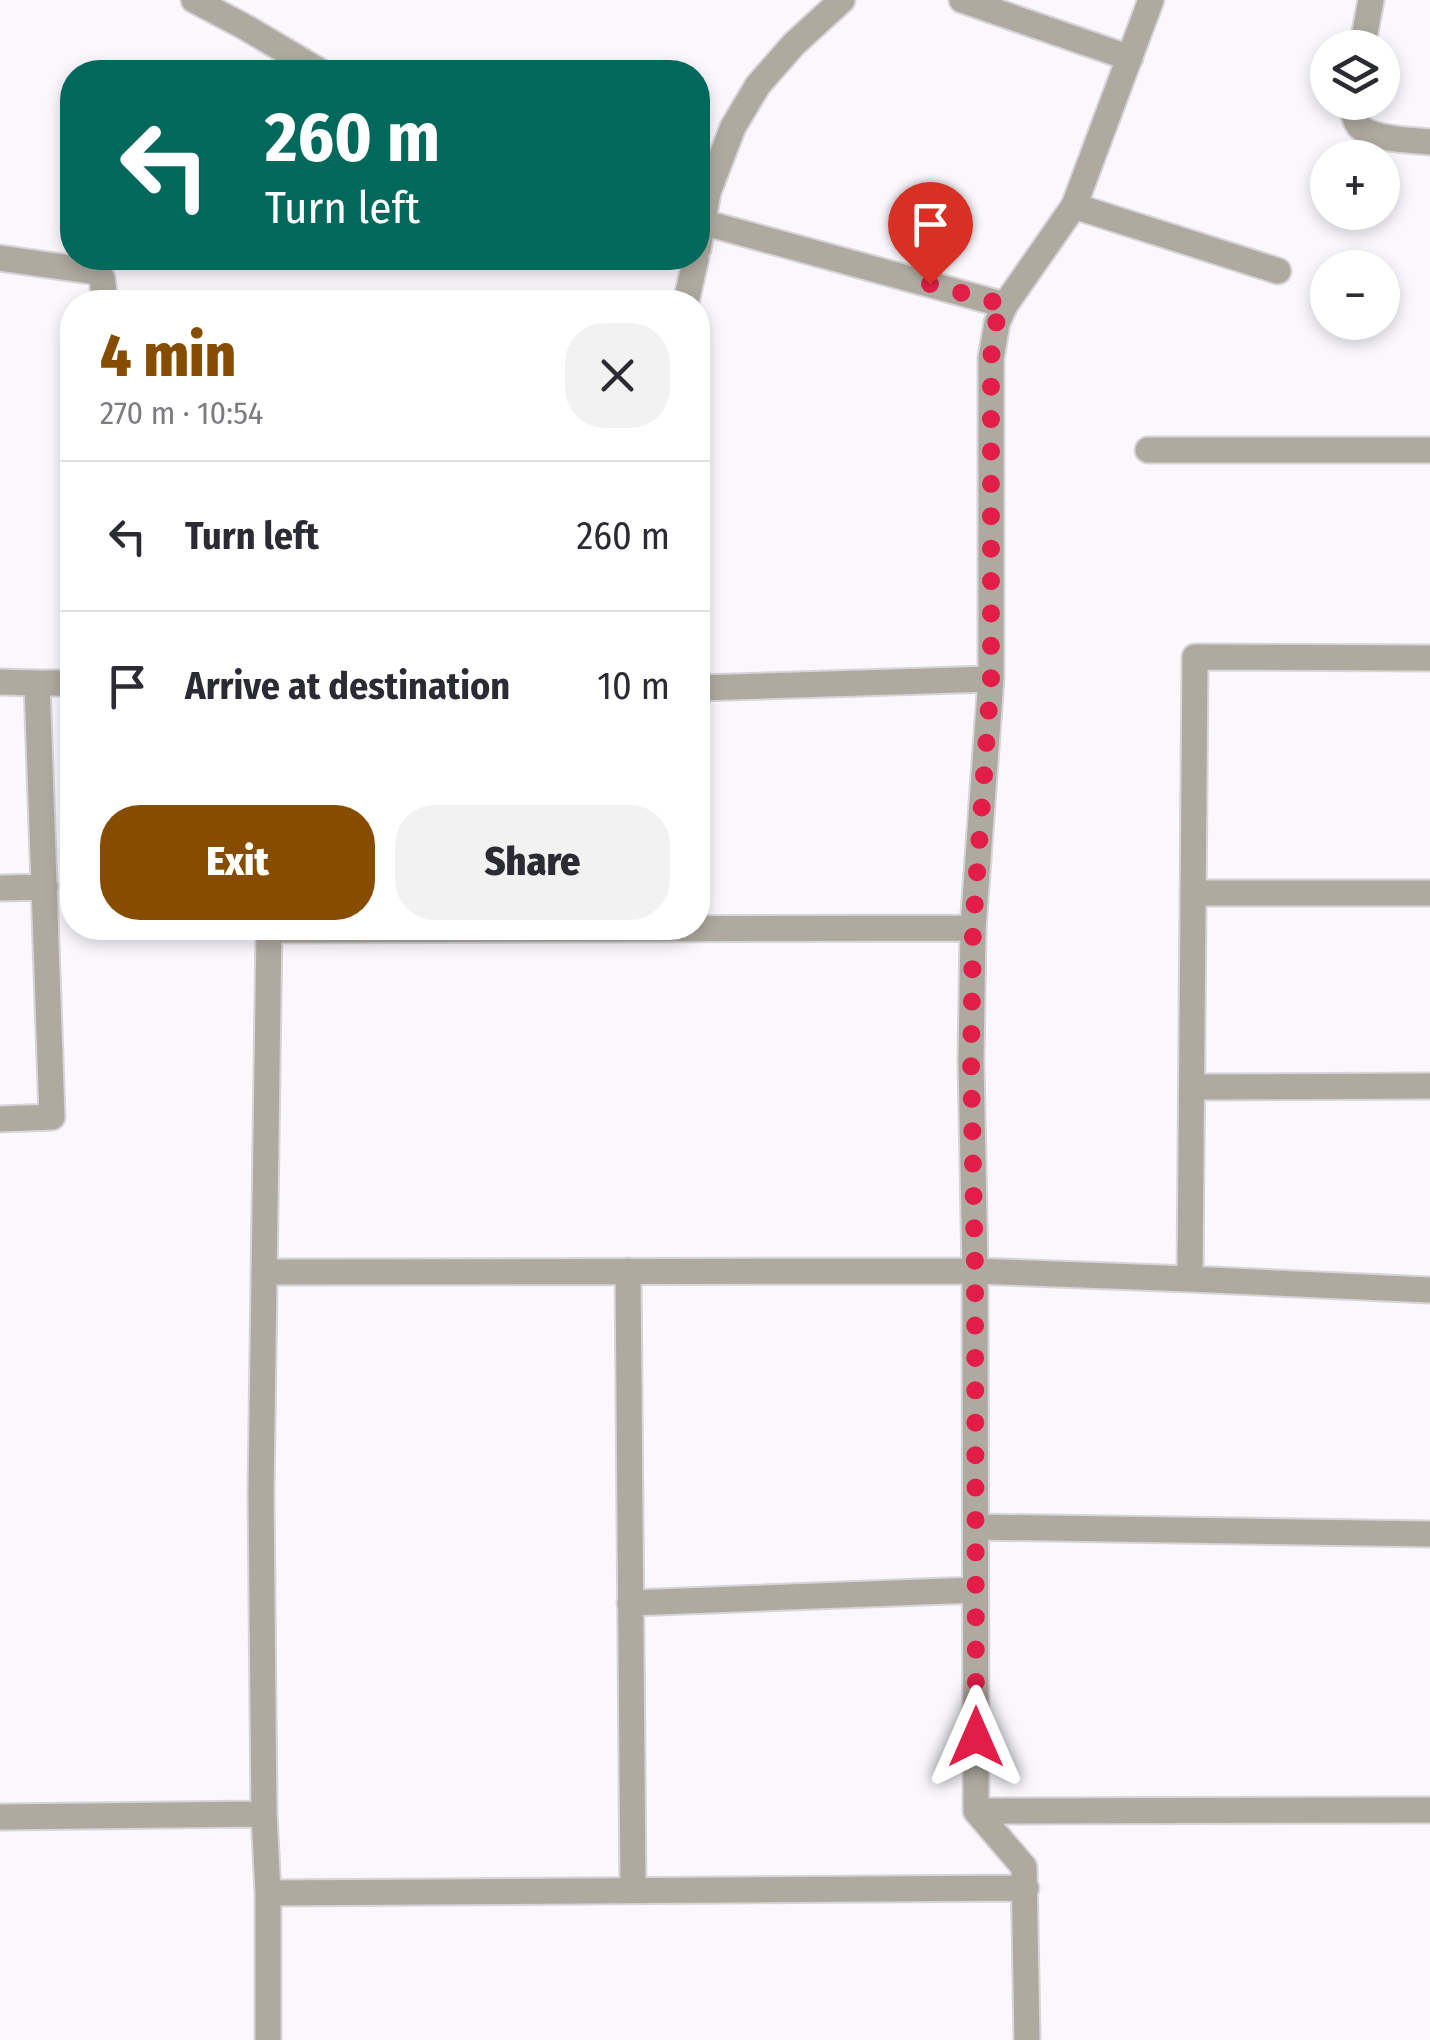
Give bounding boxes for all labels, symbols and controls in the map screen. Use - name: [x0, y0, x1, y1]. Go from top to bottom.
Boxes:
- map controls: [1310, 30, 1400, 340]
- button: layers: [1310, 30, 1400, 120]
- text: 260 m: [265, 96, 440, 180]
- icon: left: [100, 100, 230, 230]
- button: +: [1310, 140, 1400, 230]
- text: Turn left: [265, 181, 420, 235]
- pin: [888, 182, 973, 285]
- icon: arrive: [903, 197, 958, 252]
- button: −: [1310, 250, 1400, 340]
- text: 4 min: [100, 320, 236, 392]
- button: close: [565, 323, 670, 428]
- text: 270 m · 10:54: [100, 394, 263, 432]
- icon: left: [100, 509, 155, 564]
- text: Turn left: [185, 513, 319, 559]
- text: 260 m: [576, 513, 670, 559]
- icon: arrive: [100, 659, 155, 714]
- text: Arrive at destination: [185, 663, 510, 709]
- text: 10 m: [597, 663, 670, 709]
- button: Exit: [100, 805, 375, 920]
- button: Share: [395, 805, 670, 920]
- position arrow: [924, 1685, 1028, 1789]

